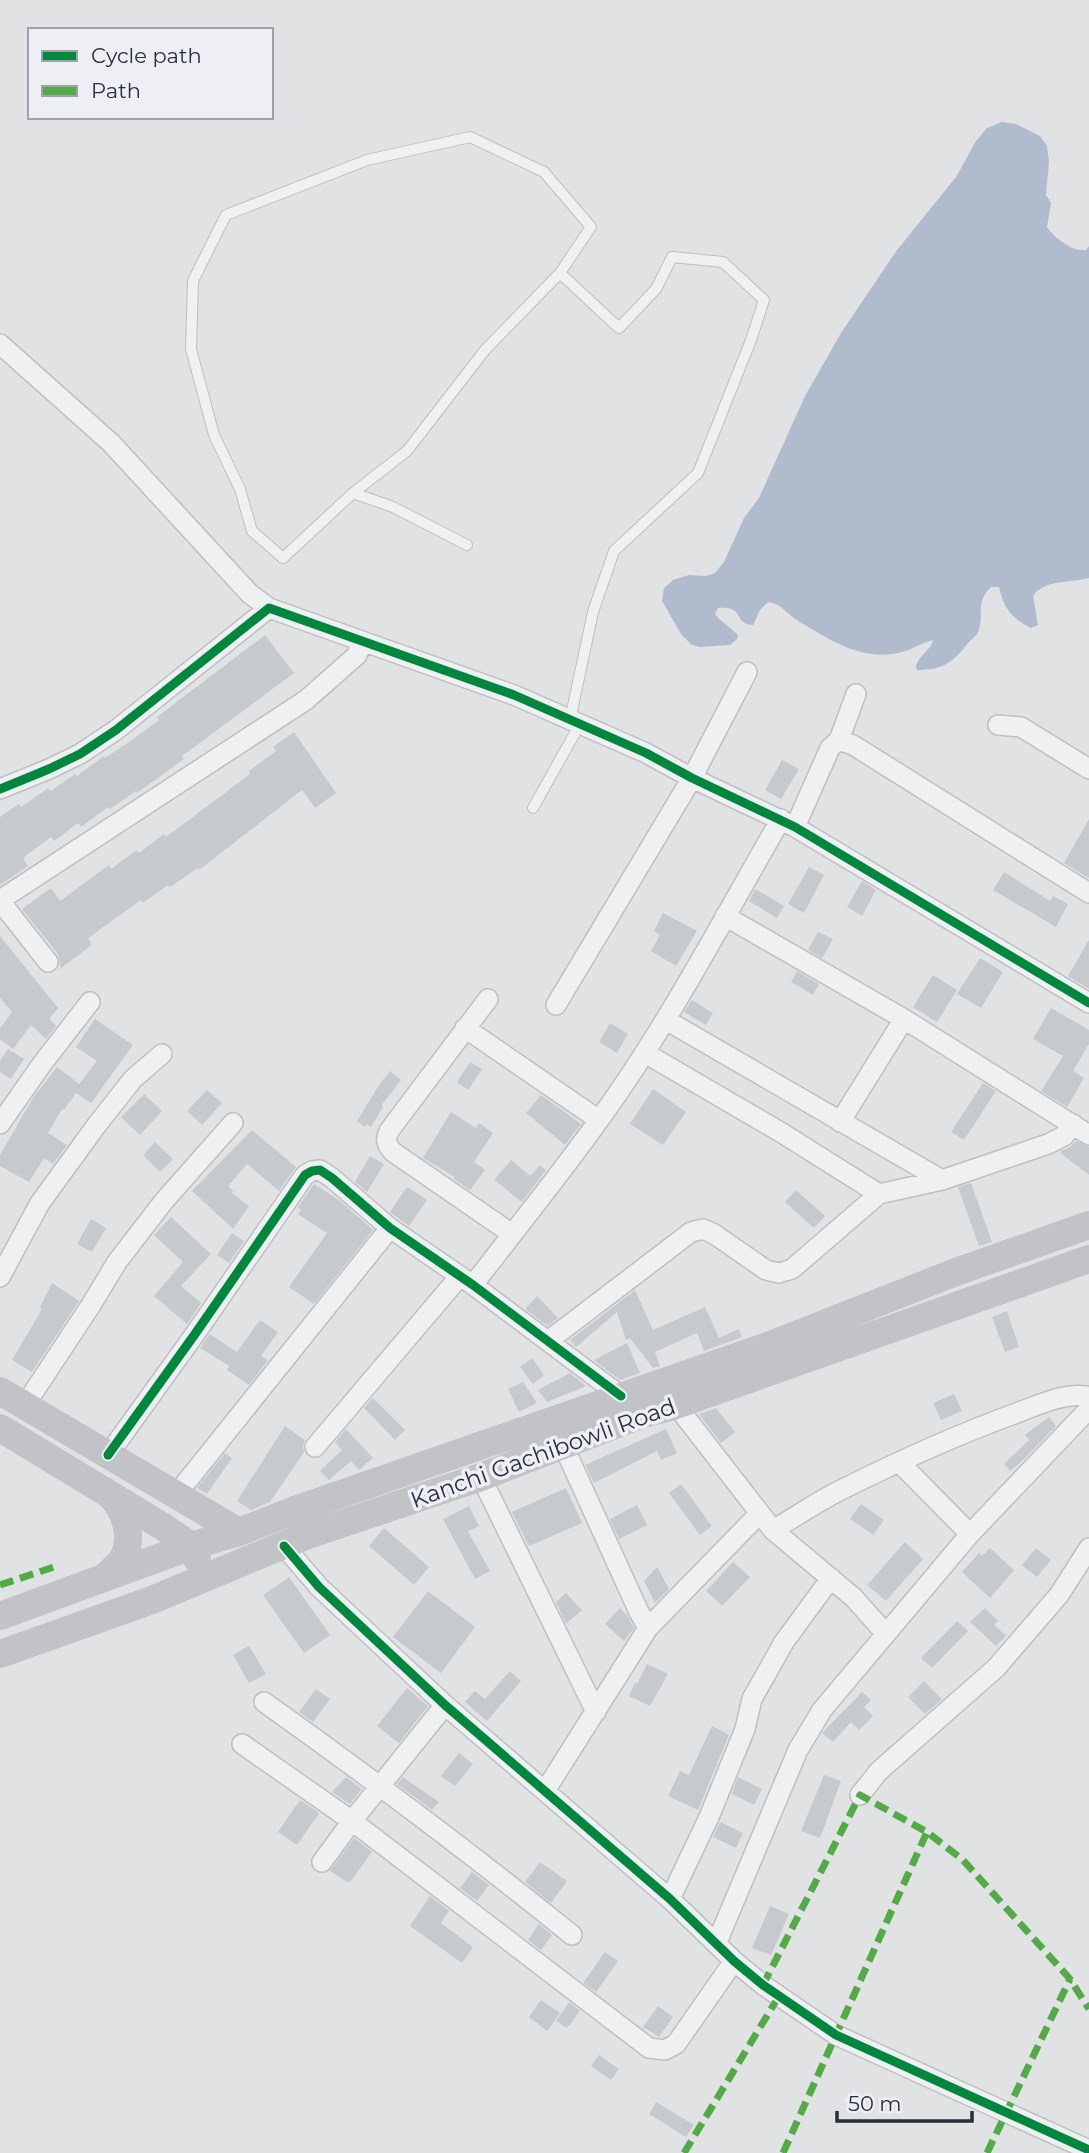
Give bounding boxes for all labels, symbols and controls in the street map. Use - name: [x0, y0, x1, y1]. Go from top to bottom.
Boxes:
- legend: [28, 28, 273, 119]
- text: Cycle path: [91, 43, 202, 68]
- text: Path: [91, 78, 141, 103]
- street label: Kanchi Gachibowli Road: [407, 1392, 679, 1514]
- scale bar: [837, 2080, 972, 2124]
- text: 50 m: [848, 2091, 902, 2116]

